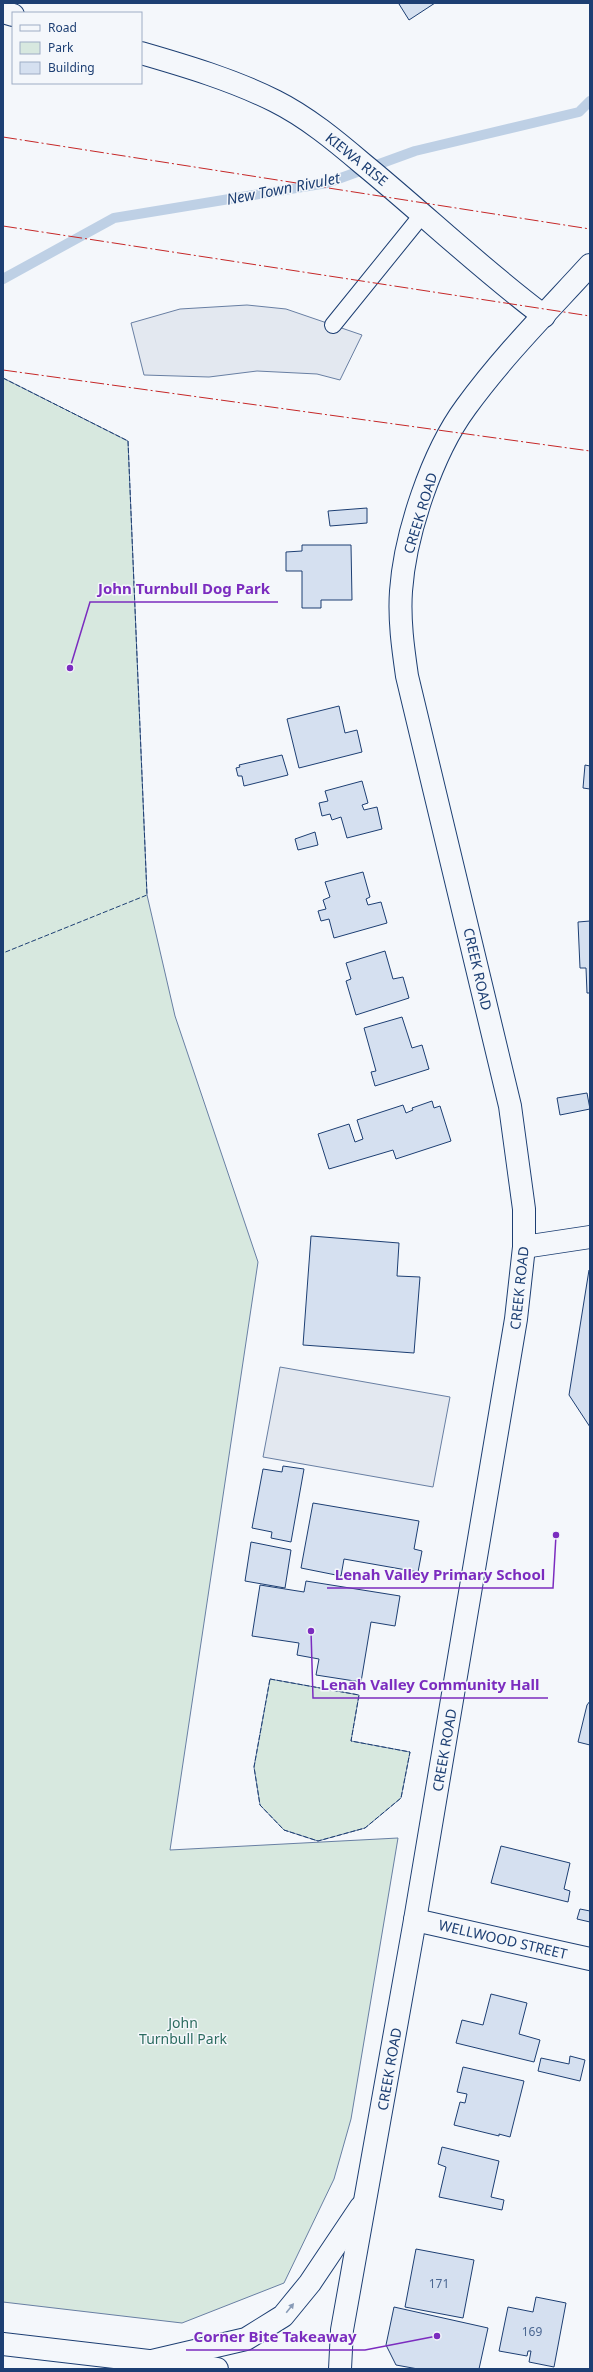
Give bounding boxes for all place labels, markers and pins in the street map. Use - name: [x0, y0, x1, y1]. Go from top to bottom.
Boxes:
- callout: John Turnbull Dog Park: [90, 575, 278, 602]
- callout: Lenah Valley Primary School: [327, 1561, 553, 1588]
- callout: Lenah Valley Community Hall: [313, 1671, 548, 1698]
- callout: Corner Bite Takeaway: [186, 2323, 365, 2350]

